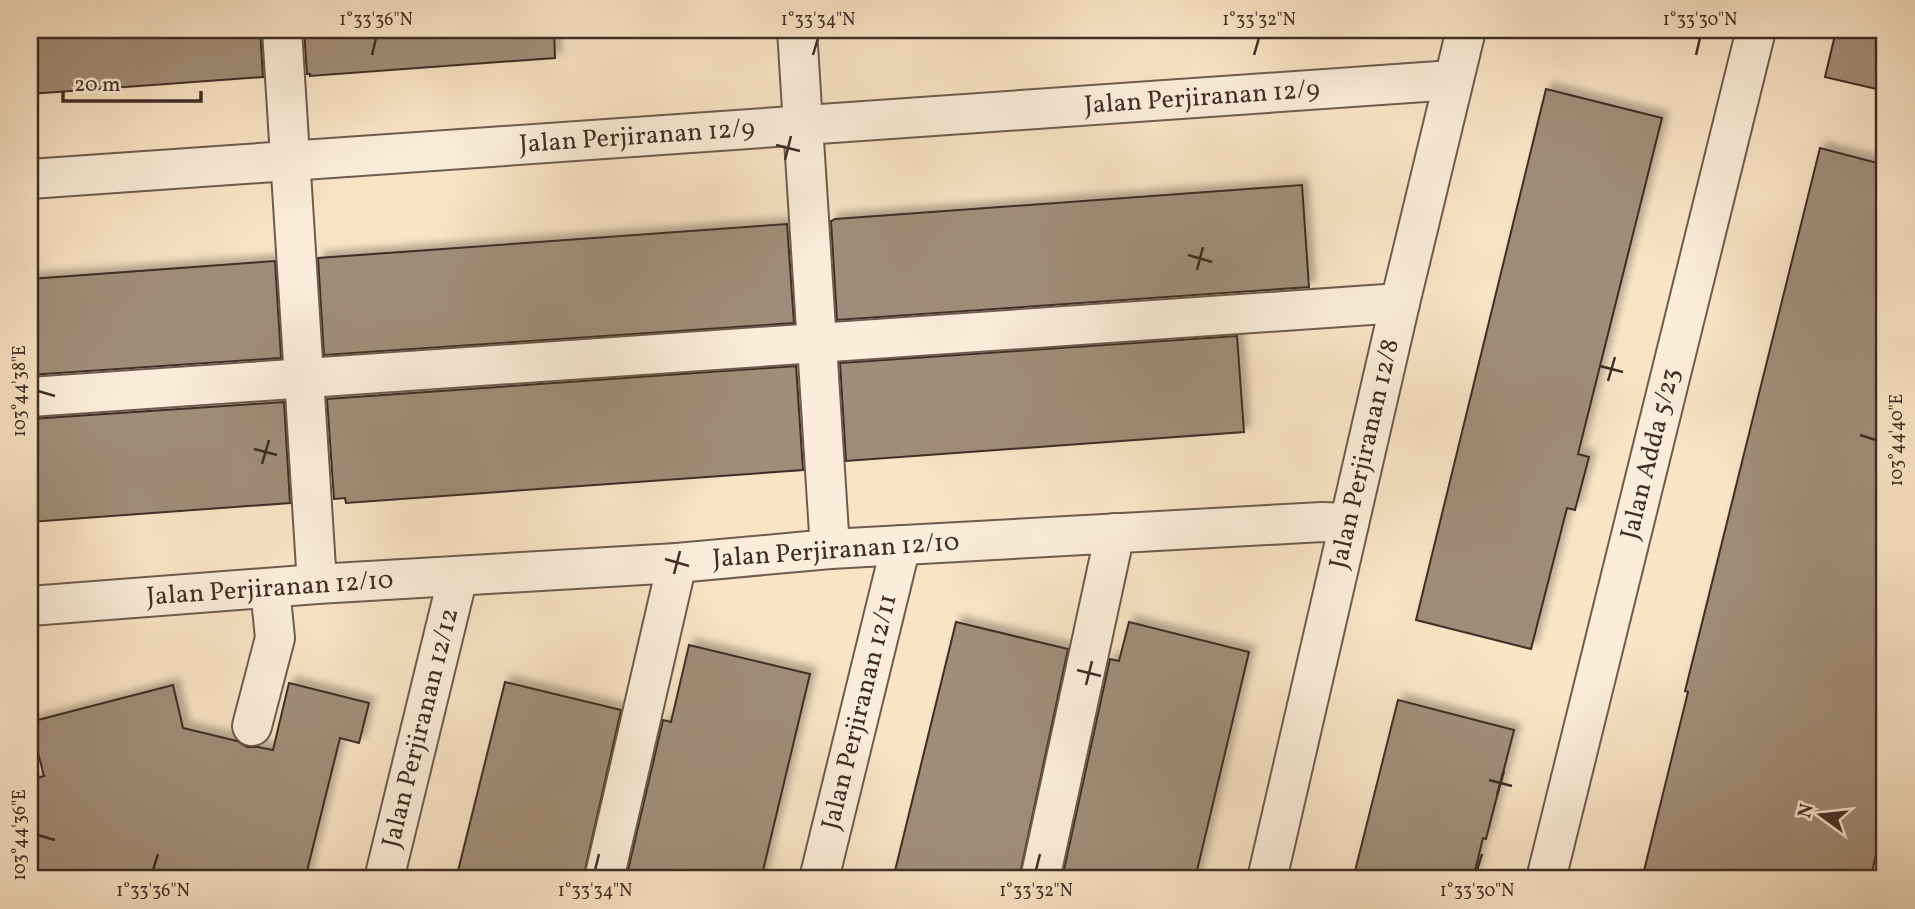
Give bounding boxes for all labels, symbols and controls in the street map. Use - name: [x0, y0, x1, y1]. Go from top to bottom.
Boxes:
- text: 1°33'36"N: [339, 8, 413, 33]
- text: 1°33'34"N: [781, 8, 855, 33]
- text: 1°33'32"N: [1222, 8, 1296, 33]
- text: 1°33'30"N: [1663, 8, 1737, 33]
- scale bar: [63, 60, 201, 104]
- text: 20 m: [74, 71, 120, 100]
- street label: Jalan Perjiranan 12/9: [1083, 72, 1321, 124]
- street label: Jalan Perjiranan 12/9: [518, 111, 756, 163]
- street label: Jalan Perjiranan 12/8: [1321, 335, 1409, 573]
- text: 103°44'38"E: [8, 345, 33, 437]
- street label: Jalan Adda 5/23: [1612, 365, 1690, 543]
- text: 103°44'40"E: [1885, 393, 1910, 486]
- street label: Jalan Perjiranan 12/10: [711, 524, 961, 578]
- street label: Jalan Perjiranan 12/10: [145, 562, 395, 616]
- street label: Jalan Perjiranan 12/11: [813, 590, 907, 834]
- street label: Jalan Perjiranan 12/12: [374, 604, 468, 852]
- north arrow: [1786, 780, 1856, 850]
- text: 103°44'36"E: [8, 789, 33, 881]
- text: N: [1792, 801, 1821, 821]
- text: 1°33'36"N: [116, 879, 190, 904]
- text: 1°33'34"N: [558, 879, 632, 904]
- text: 1°33'32"N: [999, 879, 1073, 904]
- text: 1°33'30"N: [1440, 879, 1514, 904]

